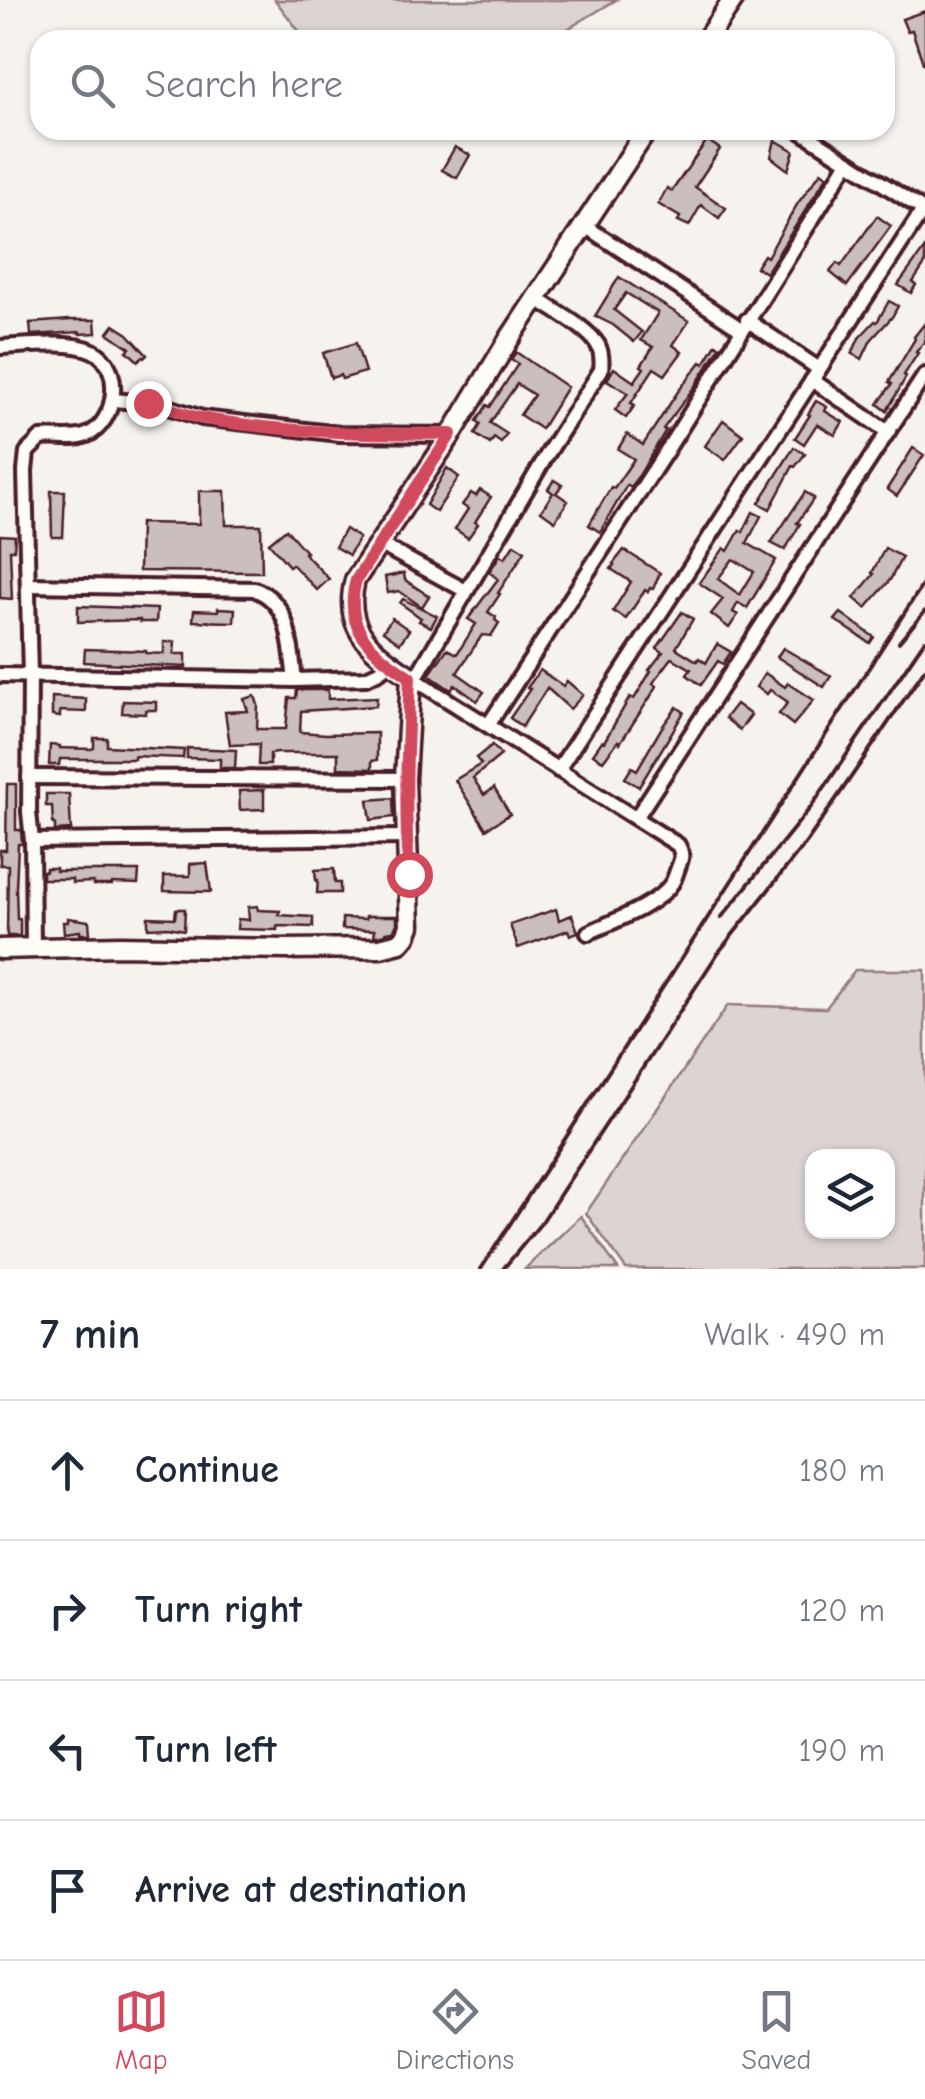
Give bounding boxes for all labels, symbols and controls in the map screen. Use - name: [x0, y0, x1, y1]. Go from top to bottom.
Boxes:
- search box: [30, 30, 895, 140]
- icon: search: [65, 58, 120, 113]
- text: Search here: [145, 63, 343, 107]
- route end: [126, 381, 172, 427]
- route start: [387, 852, 433, 898]
- map controls: [805, 1149, 895, 1239]
- button: layers: [805, 1149, 895, 1239]
- text: 7 min: [40, 1310, 140, 1359]
- text: Walk · 490 m: [704, 1316, 885, 1353]
- icon: ahead: [40, 1443, 95, 1498]
- text: Continue: [135, 1448, 279, 1492]
- text: 180 m: [799, 1452, 885, 1489]
- icon: right: [40, 1583, 95, 1638]
- text: Turn right: [135, 1588, 302, 1632]
- text: 120 m: [799, 1592, 885, 1629]
- icon: left: [40, 1723, 95, 1778]
- text: Turn left: [135, 1728, 276, 1772]
- text: 190 m: [799, 1732, 885, 1769]
- icon: arrive: [40, 1863, 95, 1918]
- text: Arrive at destination: [135, 1868, 467, 1912]
- tab: Map: [114, 1984, 169, 2076]
- tab: Directions: [396, 1984, 514, 2076]
- tab: Saved: [741, 1984, 811, 2076]

